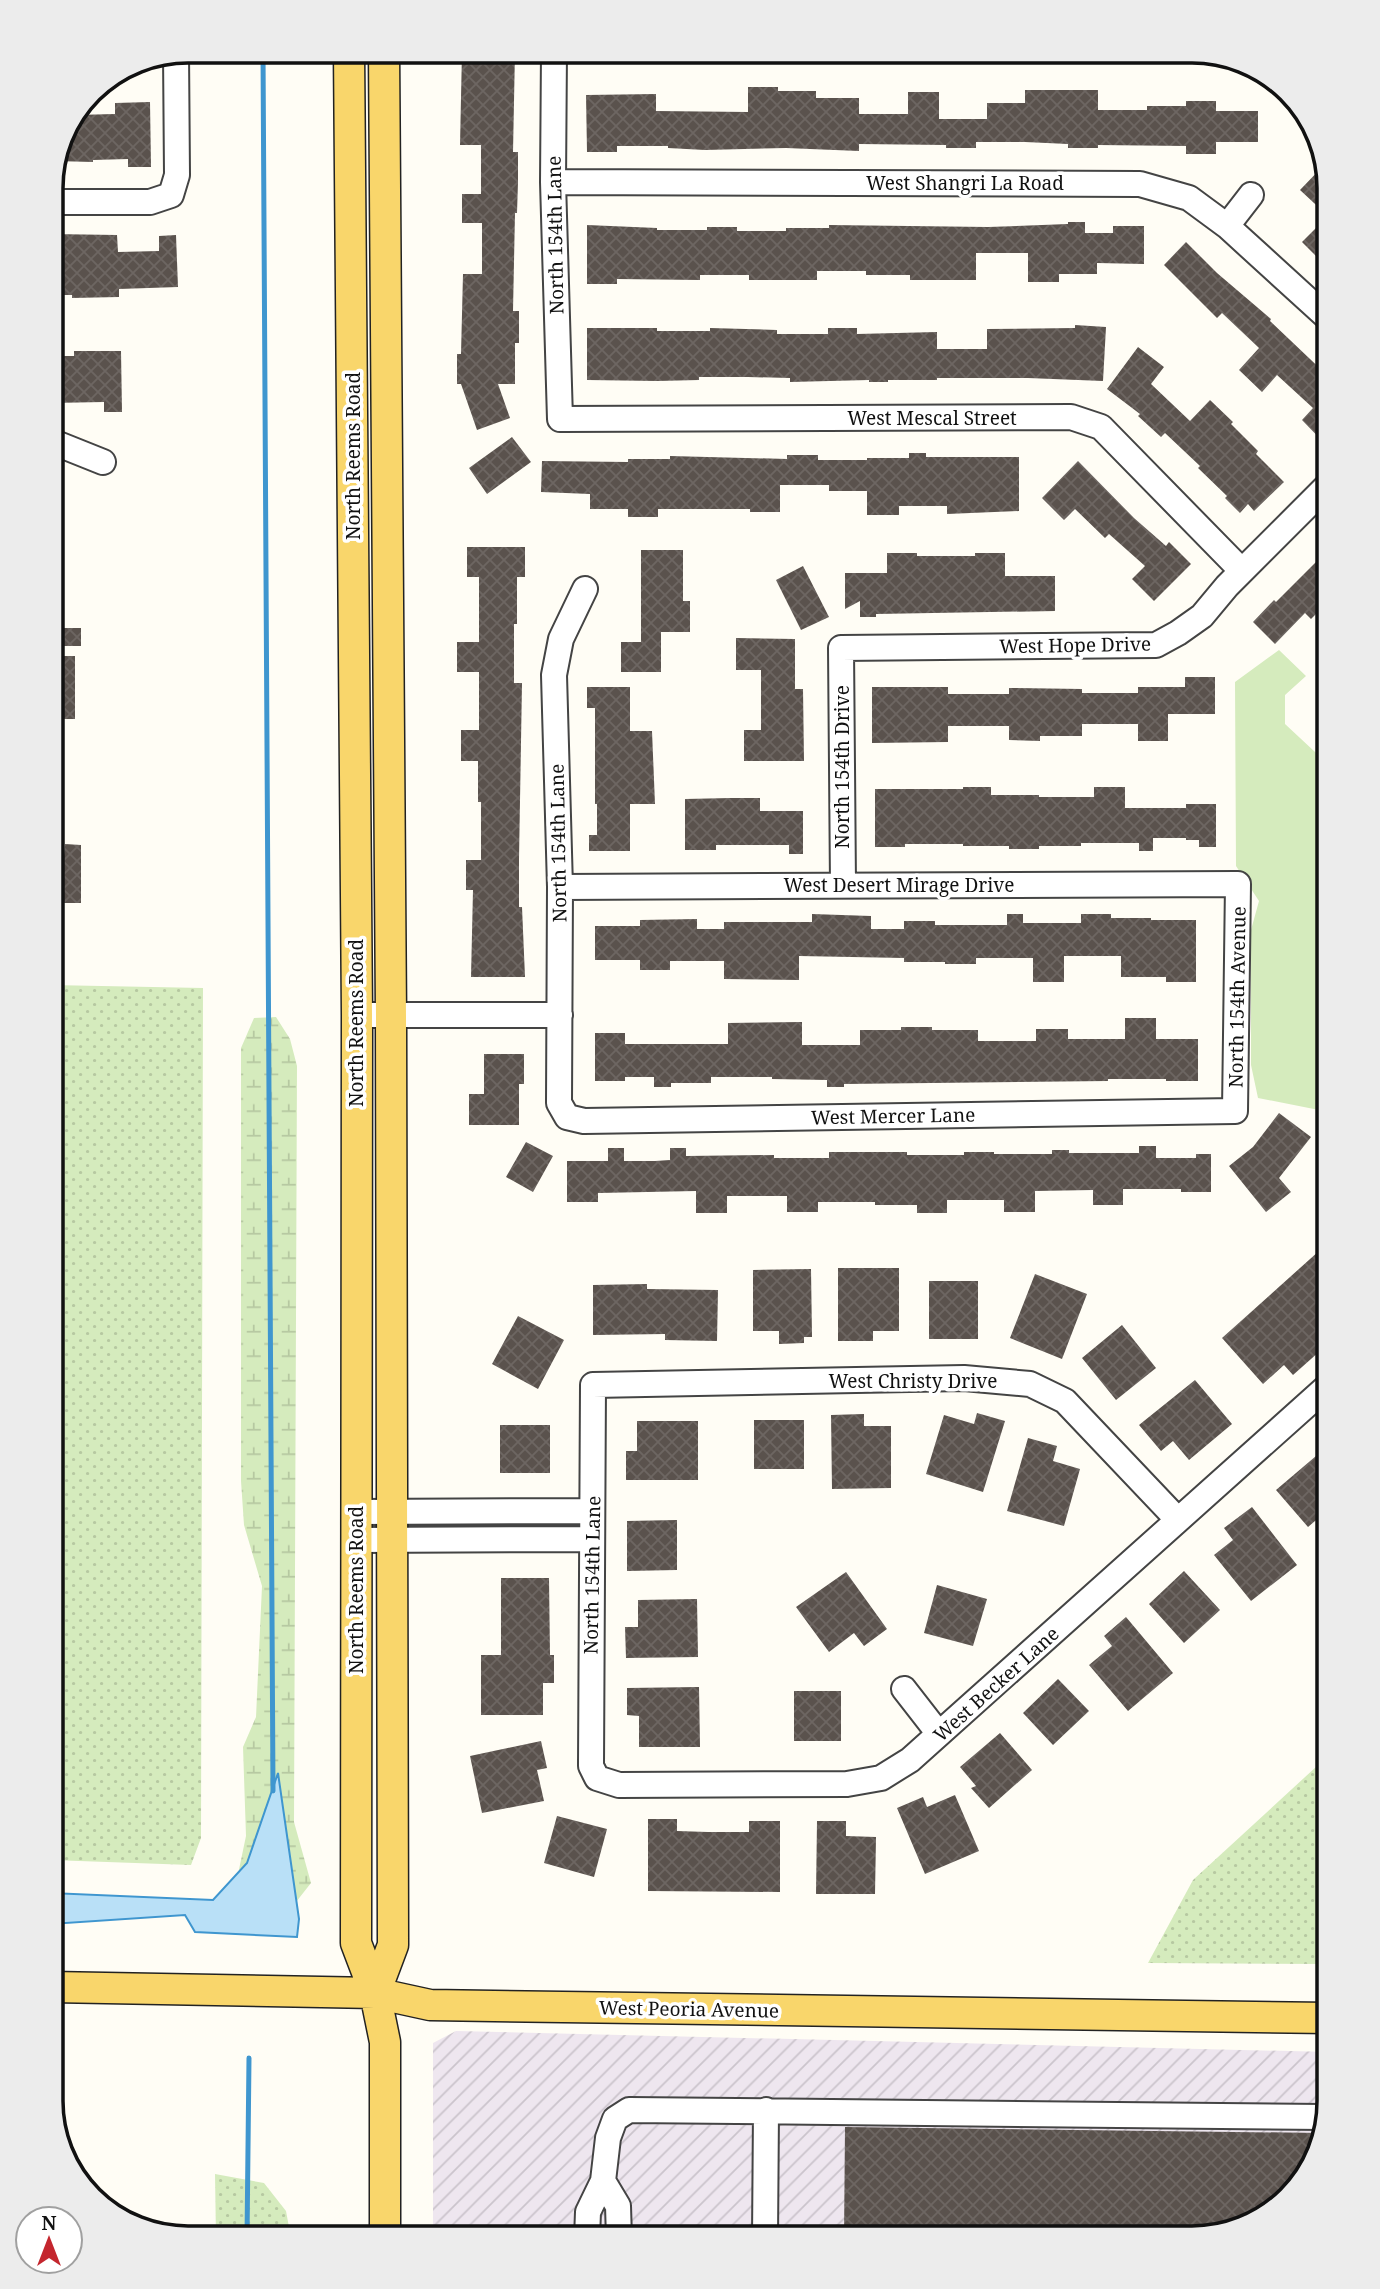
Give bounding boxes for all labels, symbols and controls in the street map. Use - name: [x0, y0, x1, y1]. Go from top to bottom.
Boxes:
- street label: North 154th Lane: [541, 155, 569, 315]
- street label: West Shangri La Road: [866, 170, 1064, 196]
- street label: North Reems Road: [340, 372, 366, 540]
- street label: West Mescal Street: [847, 405, 1017, 431]
- street label: West Hope Drive: [999, 631, 1151, 659]
- street label: North 154th Drive: [829, 685, 855, 849]
- street label: North 154th Lane: [544, 763, 572, 923]
- street label: West Desert Mirage Drive: [784, 872, 1014, 898]
- street label: North 154th Avenue: [1222, 906, 1252, 1088]
- street label: North Reems Road: [343, 939, 369, 1107]
- street label: West Mercer Lane: [811, 1102, 975, 1130]
- street label: West Christy Drive: [829, 1368, 997, 1394]
- street label: North 154th Lane: [578, 1495, 606, 1655]
- street label: North Reems Road: [343, 1506, 369, 1674]
- street label: West Becker Lane: [928, 1621, 1064, 1747]
- street label: West Peoria Avenue: [599, 1994, 779, 2024]
- north arrow: [14, 2205, 84, 2275]
- text: N: [42, 2210, 57, 2236]

